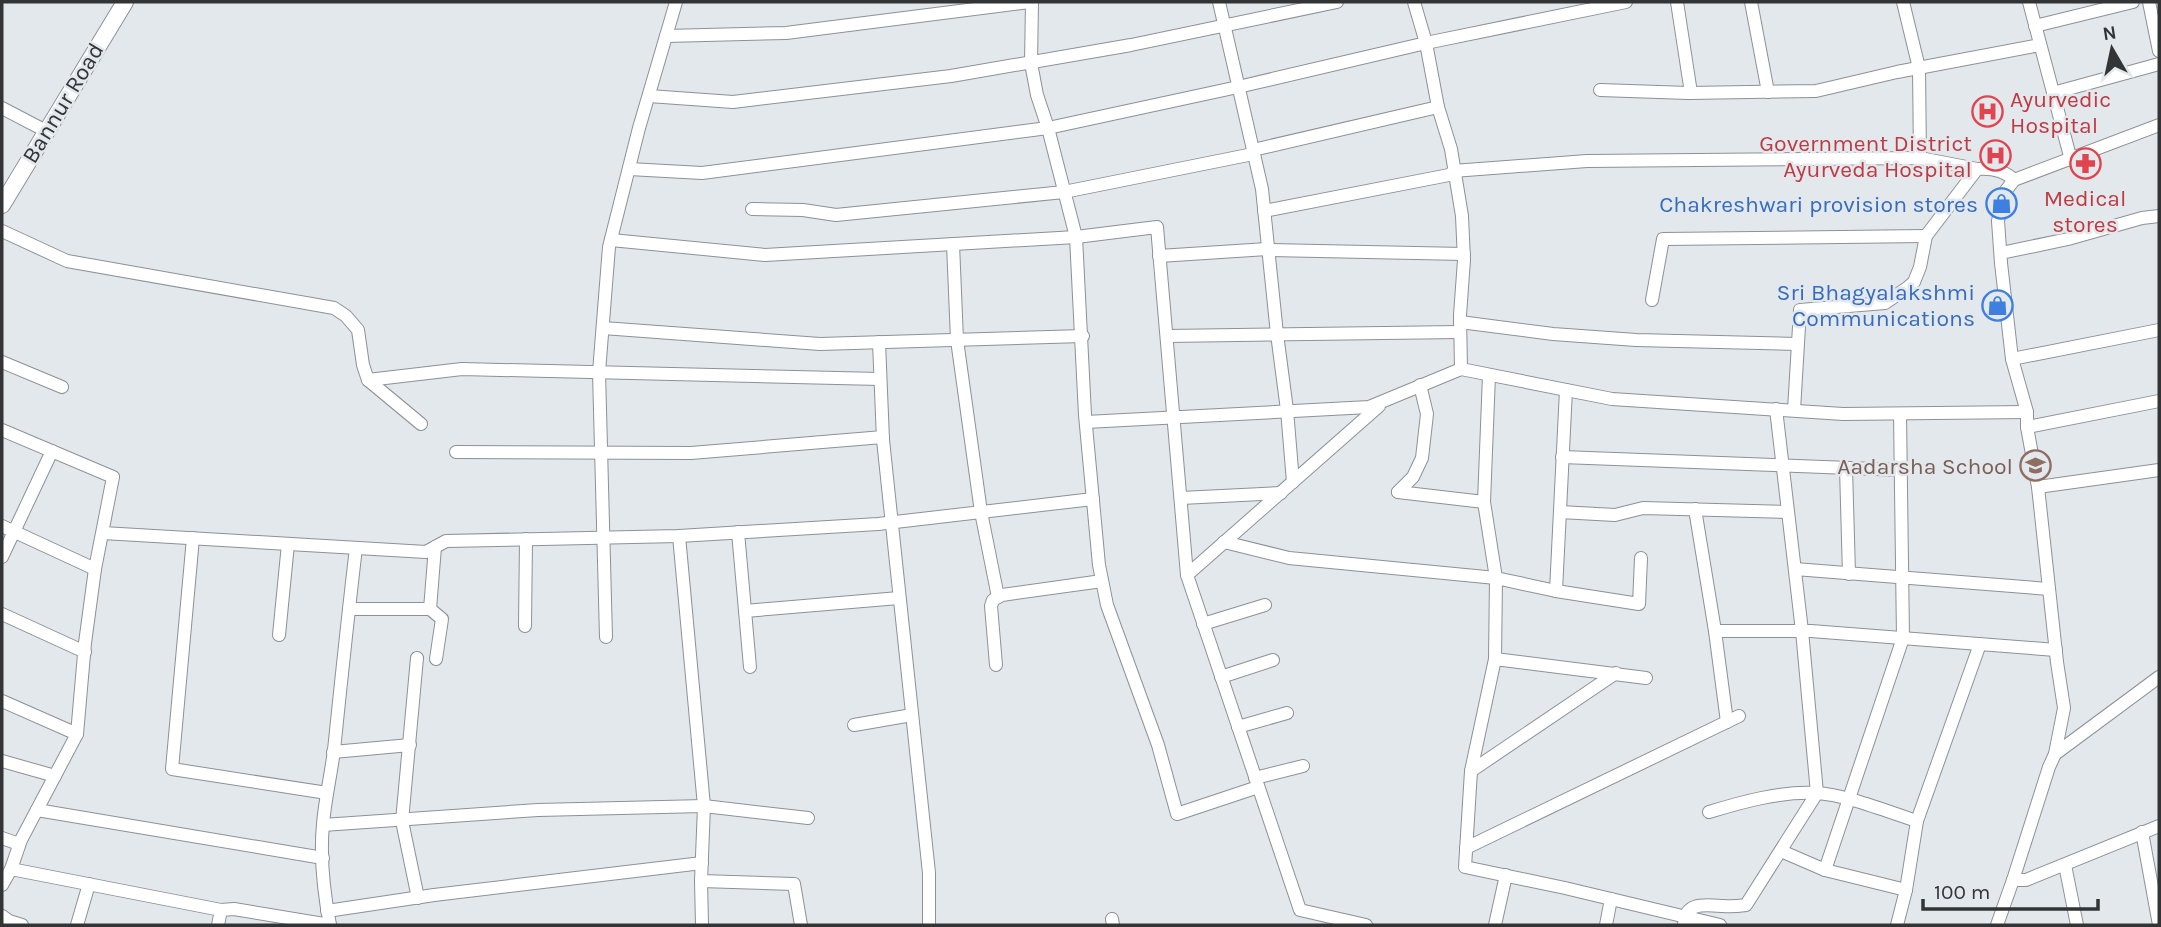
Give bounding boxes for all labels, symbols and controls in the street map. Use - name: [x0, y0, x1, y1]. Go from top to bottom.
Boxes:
- north arrow: [2077, 14, 2147, 84]
- text: N: [2101, 21, 2118, 45]
- street label: Bannur Road: [17, 38, 109, 168]
- place label: Ayurvedic Hospital: [2010, 86, 2111, 139]
- hospital icon: Ayurvedic Hospital: [1970, 95, 2004, 129]
- place label: Government District Ayurveda Hospital: [1759, 130, 1972, 183]
- hospital icon: Government District Ayurveda Hospital: [1978, 139, 2012, 173]
- pharmacy icon: Medical stores: [2068, 147, 2102, 181]
- place label: Medical stores: [2044, 185, 2126, 238]
- shop icon: Chakreshwari provision stores: [1984, 187, 2018, 221]
- place label: Chakreshwari provision stores: [1659, 191, 1978, 218]
- place label: Sri Bhagyalakshmi Communications: [1777, 279, 1975, 332]
- shop icon: Sri Bhagyalakshmi Communications: [1981, 288, 2015, 322]
- school or university icon: Aadarsha School: [2019, 449, 2053, 483]
- place label: Aadarsha School: [1837, 453, 2013, 480]
- scale bar: [1923, 867, 2098, 911]
- text: 100 m: [1934, 880, 1991, 904]

